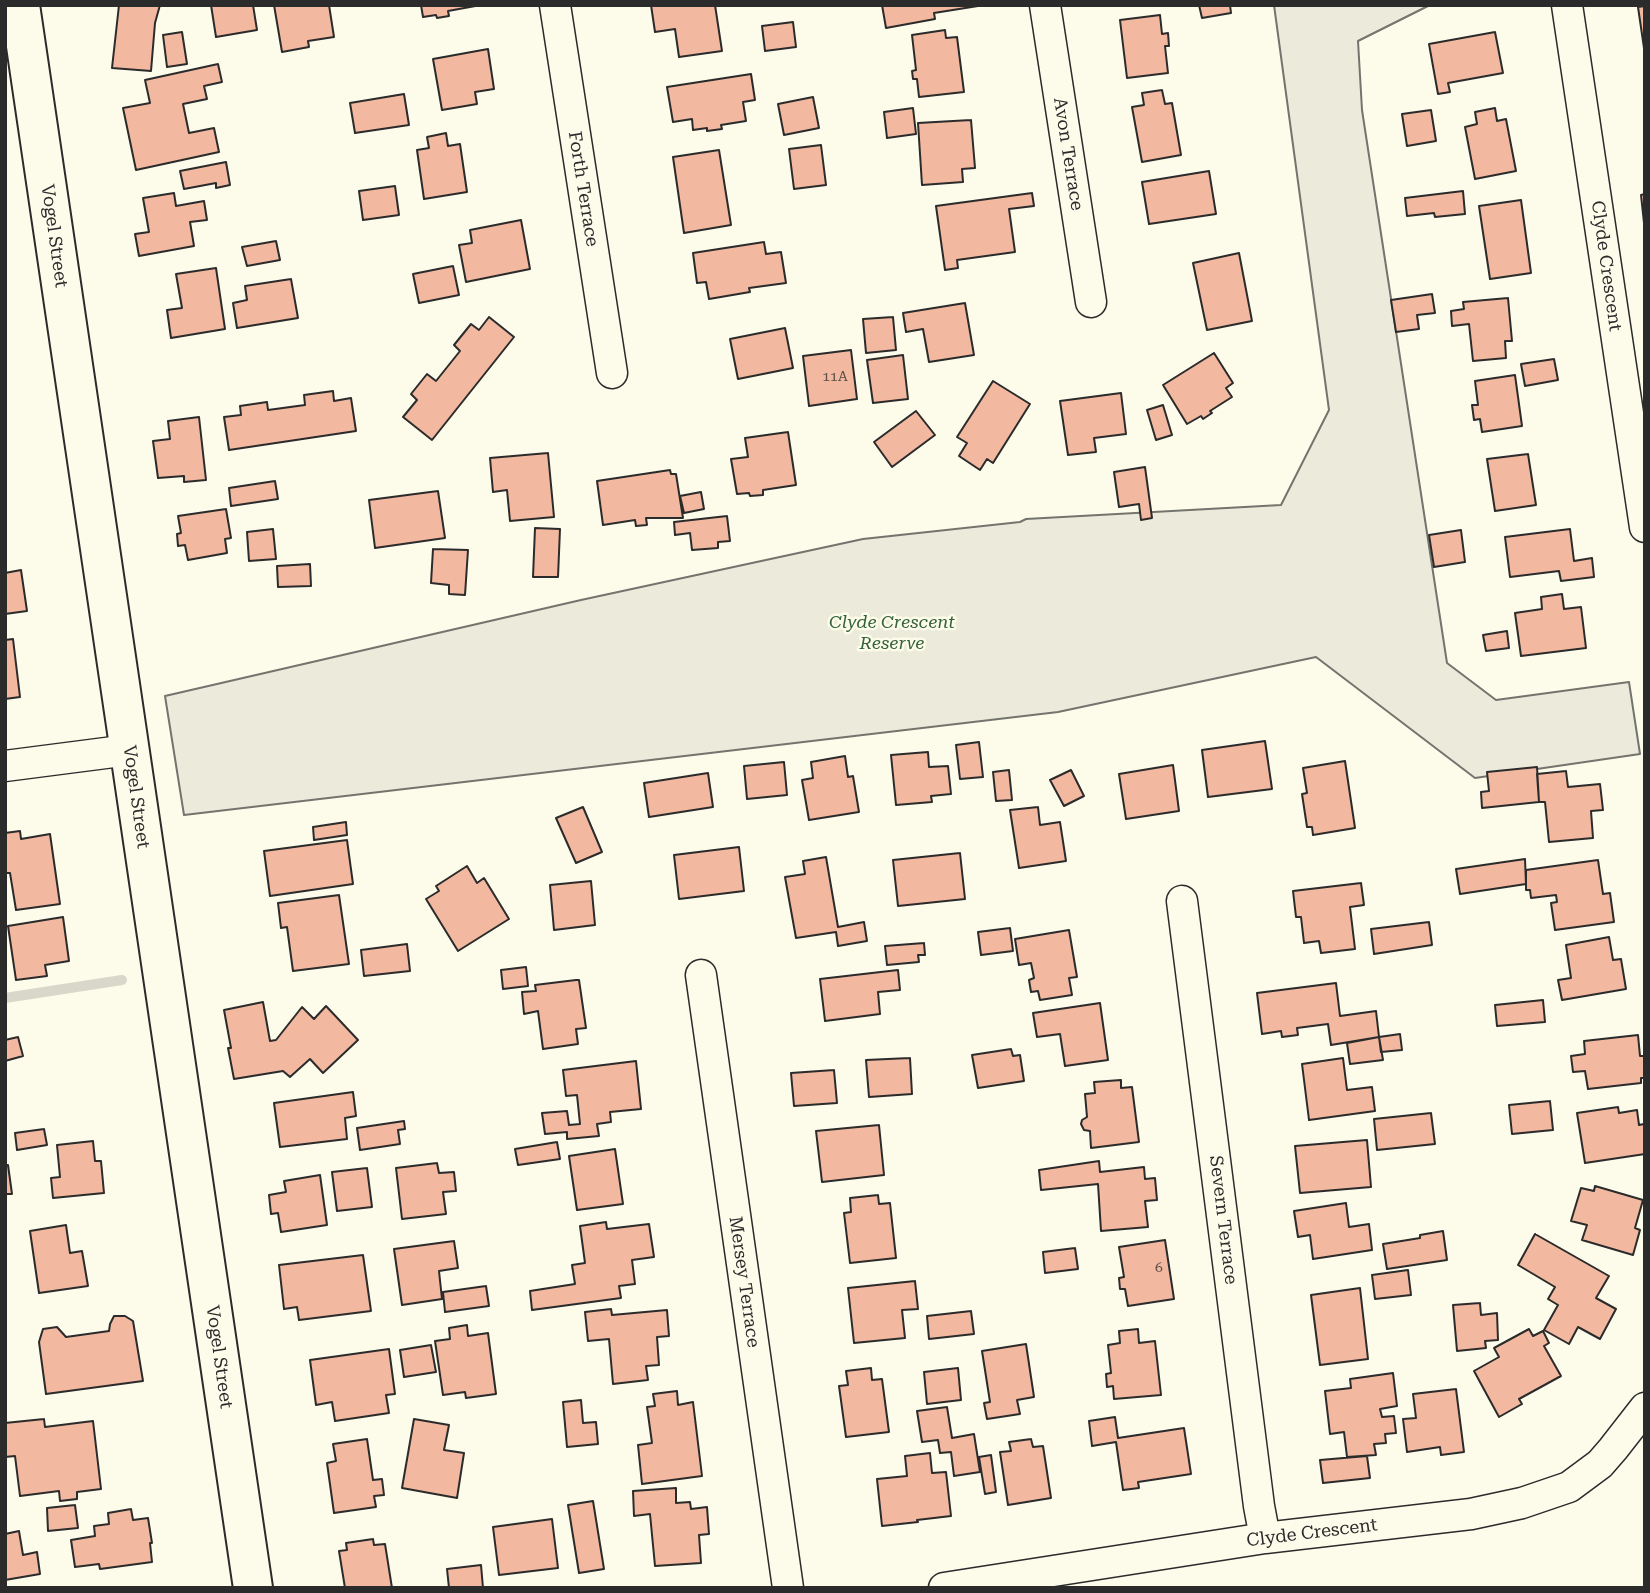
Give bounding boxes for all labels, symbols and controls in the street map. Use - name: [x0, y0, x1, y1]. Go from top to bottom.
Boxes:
- street label: Avon Terrace: [1048, 96, 1088, 212]
- street label: Forth Terrace: [563, 130, 603, 248]
- street label: Vogel Street: [36, 183, 72, 289]
- street label: Clyde Crescent: [1586, 199, 1626, 333]
- house number: 11A: [822, 369, 848, 385]
- park label: Clyde Crescent Reserve: [829, 612, 955, 654]
- street label: Vogel Street: [118, 744, 154, 850]
- street label: Severn Terrace: [1204, 1154, 1242, 1286]
- street label: Mersey Terrace: [724, 1215, 764, 1349]
- house number: 6: [1155, 1260, 1163, 1276]
- street label: Vogel Street: [201, 1304, 237, 1410]
- street label: Clyde Crescent: [1245, 1514, 1379, 1552]

